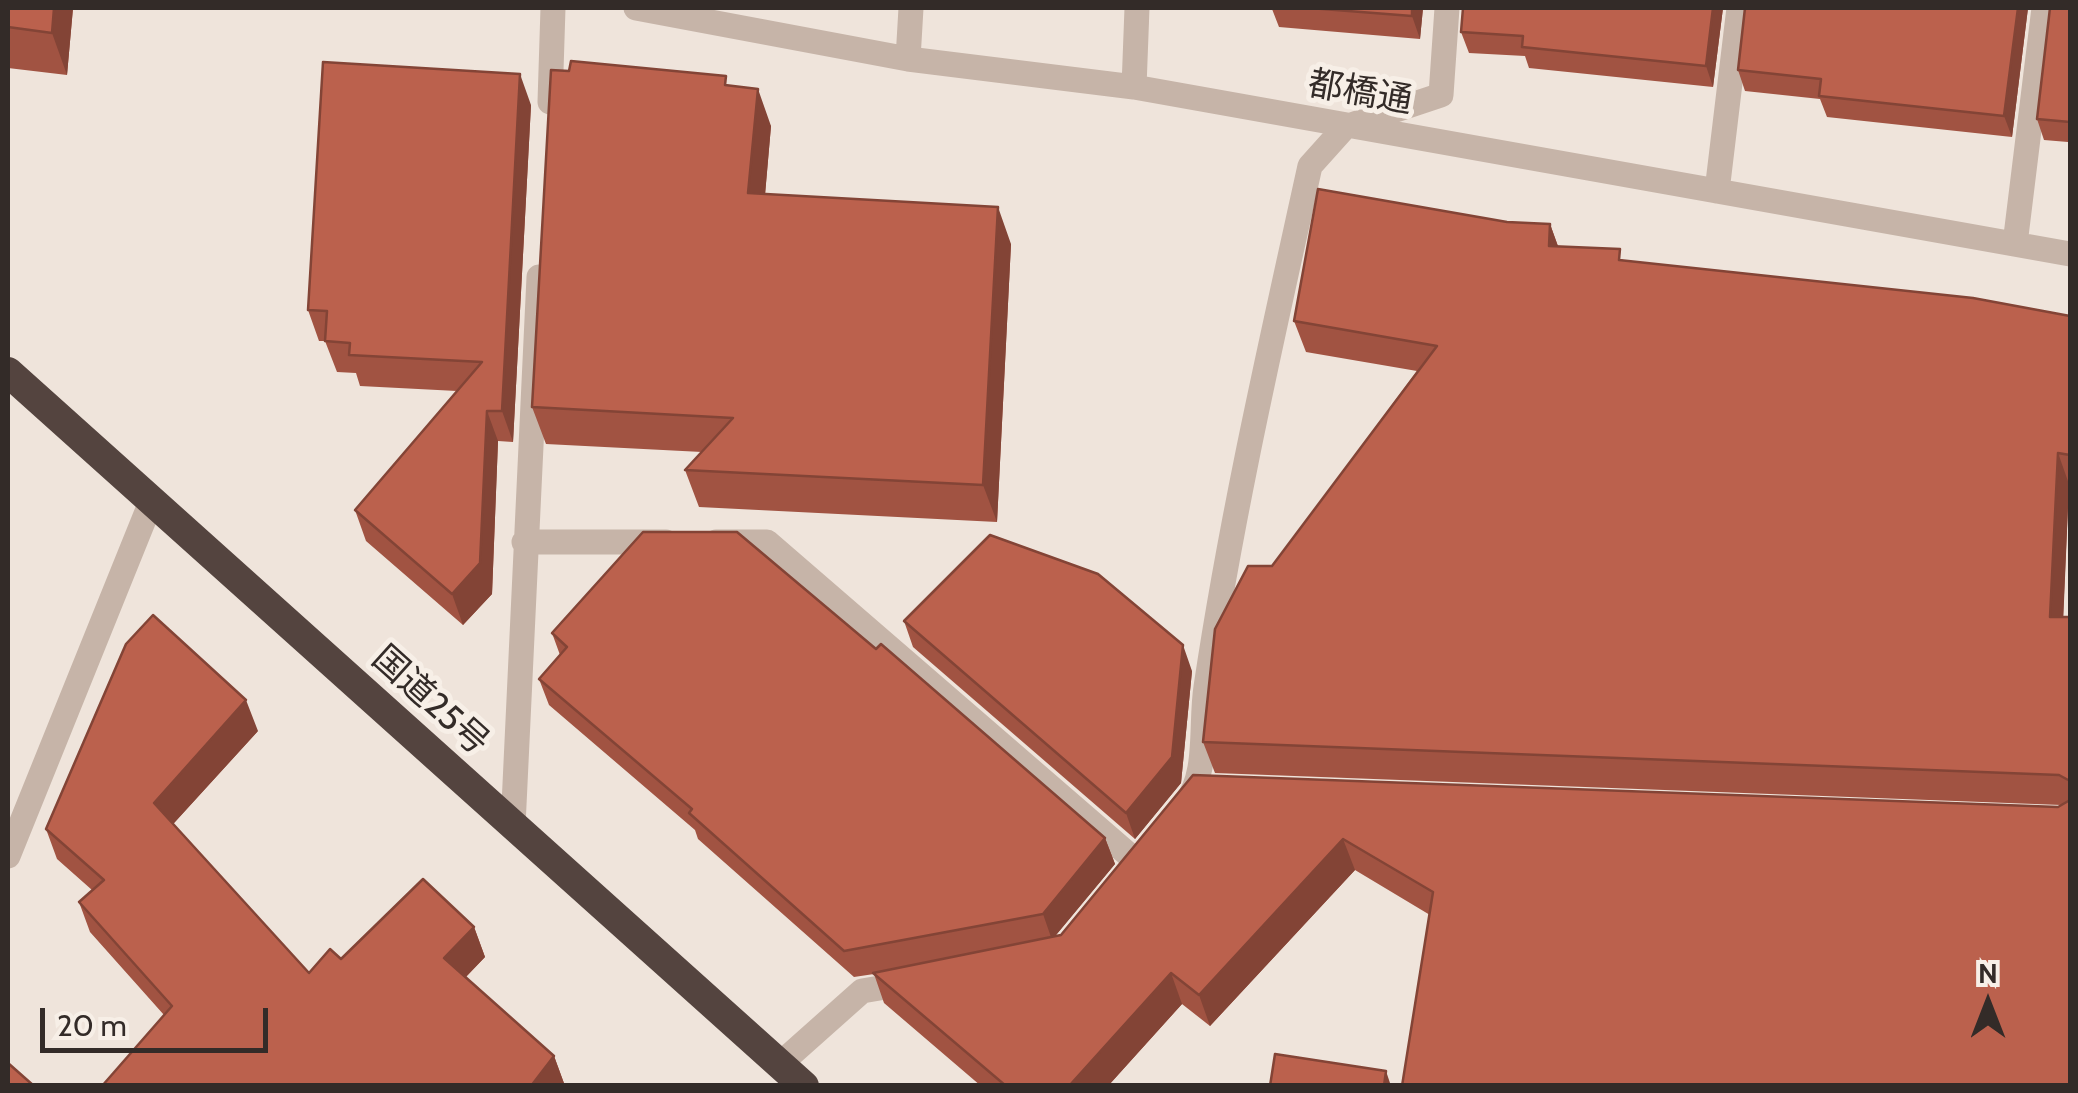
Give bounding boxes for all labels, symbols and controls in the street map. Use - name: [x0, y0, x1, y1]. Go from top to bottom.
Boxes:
- street label: 都橋通: [1305, 63, 1415, 123]
- street label: 国道25号: [363, 638, 497, 764]
- north arrow: [1938, 953, 2038, 1053]
- text: N: [1978, 956, 1998, 990]
- scale bar: [45, 988, 272, 1050]
- text: 20 m: [57, 1007, 127, 1044]

